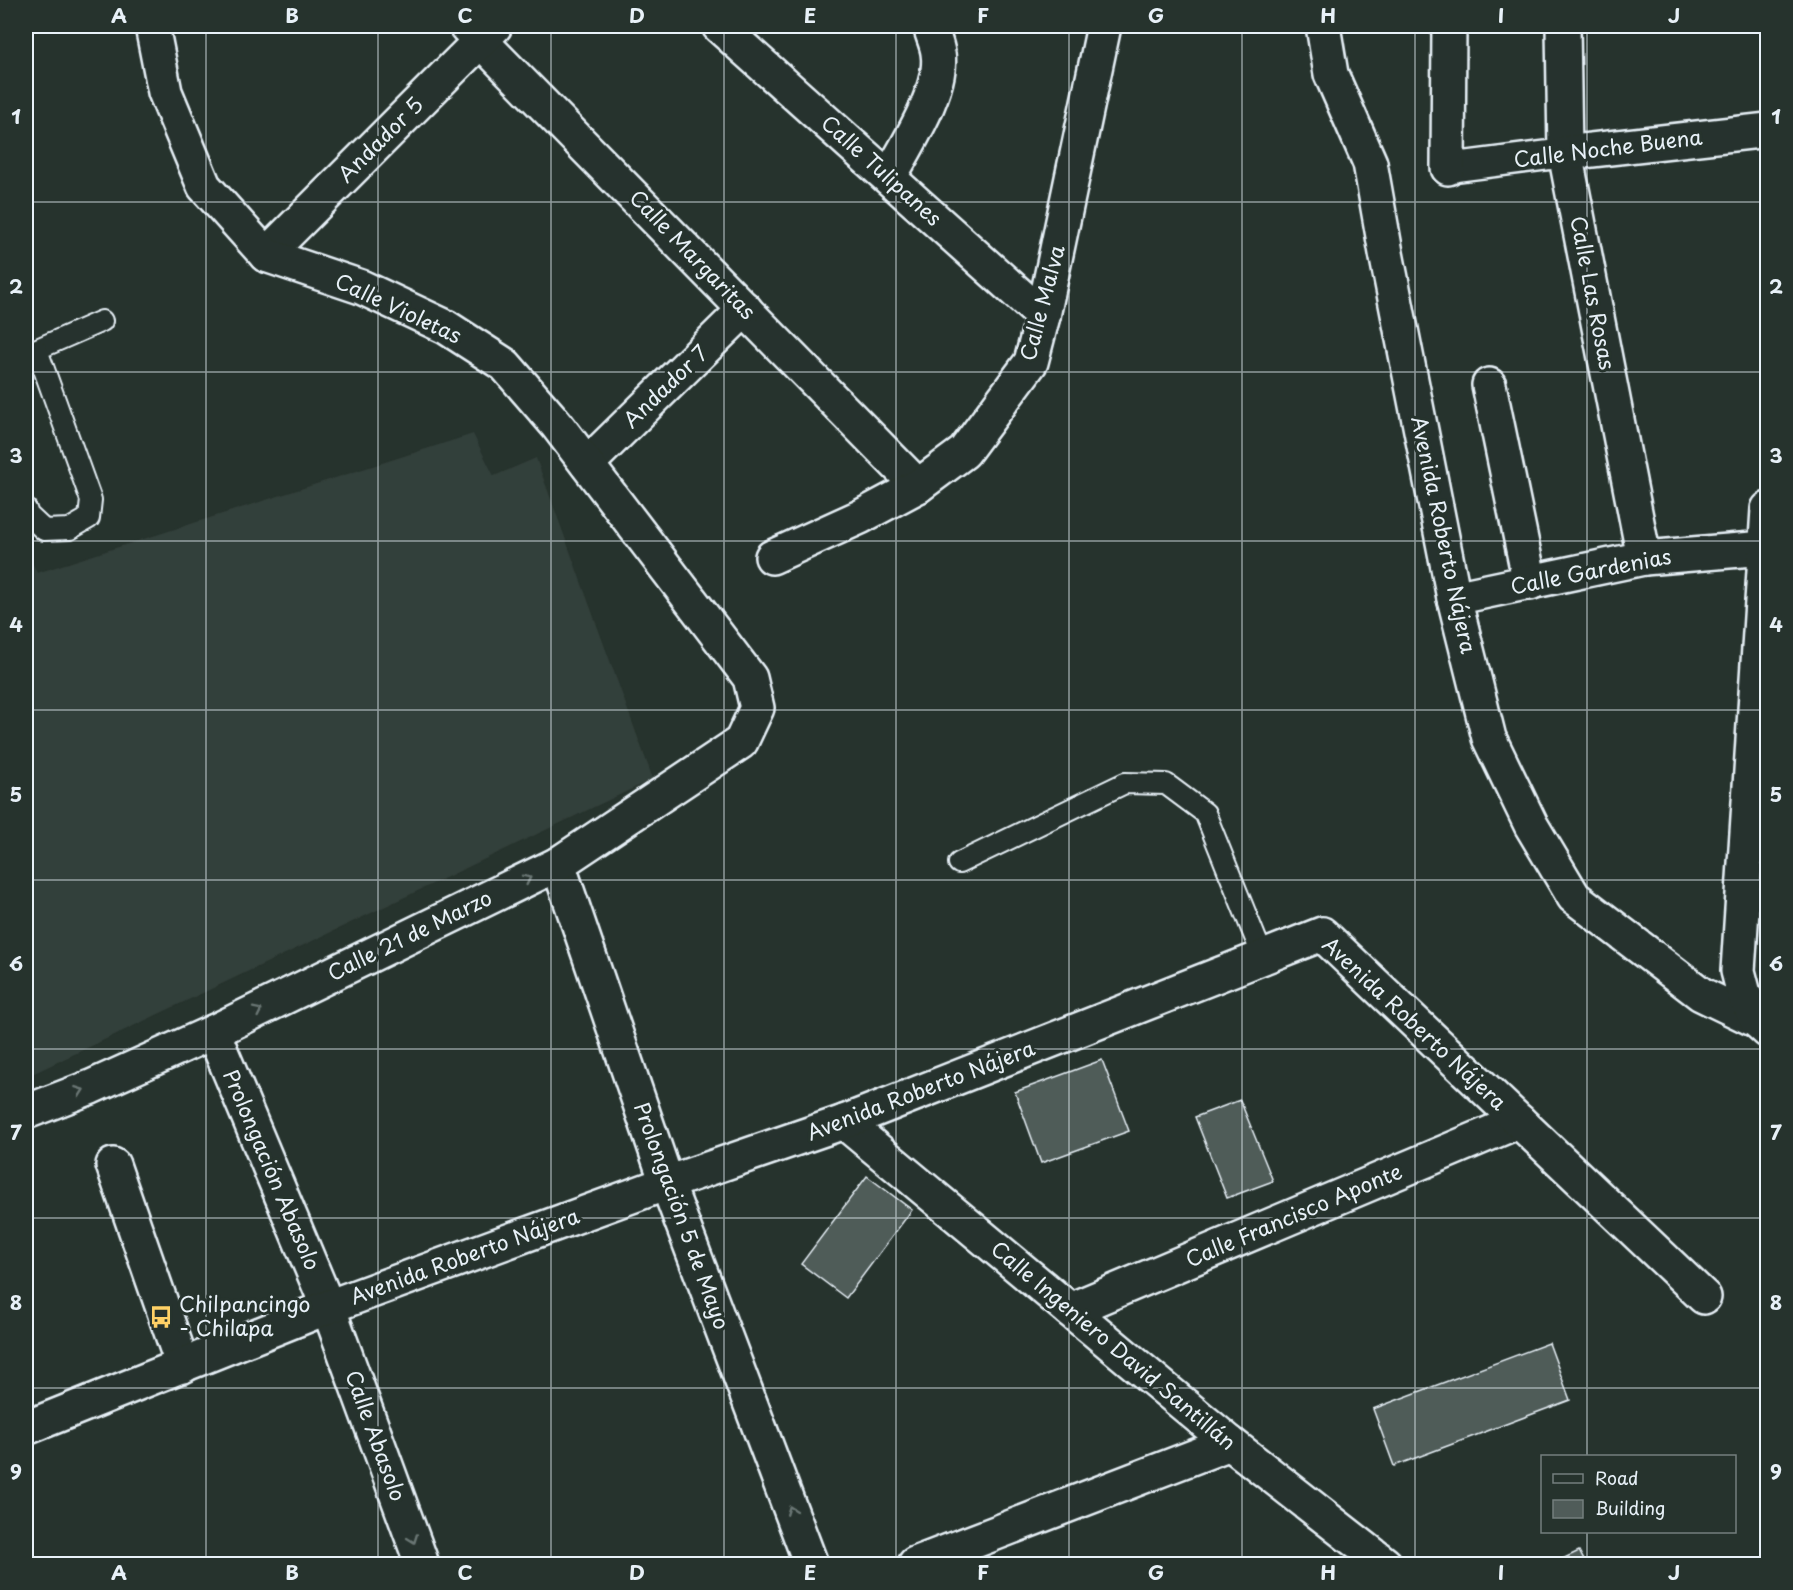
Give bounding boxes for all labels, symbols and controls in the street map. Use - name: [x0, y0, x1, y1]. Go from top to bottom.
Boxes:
- text: A: [111, 0, 127, 30]
- text: B: [285, 0, 299, 30]
- text: C: [457, 0, 473, 30]
- text: D: [629, 0, 645, 30]
- text: E: [804, 0, 816, 30]
- text: F: [977, 0, 989, 30]
- text: G: [1148, 0, 1164, 30]
- text: H: [1320, 0, 1336, 30]
- text: I: [1498, 0, 1504, 30]
- text: J: [1668, 0, 1680, 30]
- street label: Andador 5: [329, 88, 430, 189]
- text: 1: [11, 101, 21, 131]
- text: 1: [1771, 101, 1781, 131]
- street label: Calle Tulipanes: [815, 106, 950, 233]
- street label: Calle Noche Buena: [1512, 120, 1704, 174]
- street label: Calle Margaritas: [623, 181, 764, 326]
- street label: Calle Las Rosas: [1563, 213, 1625, 372]
- street label: Calle Malva: [1010, 241, 1072, 364]
- street label: Calle Violetas: [330, 264, 467, 350]
- text: 2: [9, 271, 23, 301]
- text: 2: [1769, 271, 1783, 301]
- street label: Andador 7: [615, 337, 715, 435]
- street label: Avenida Roberto Nájera: [1404, 413, 1486, 656]
- text: 3: [9, 440, 23, 470]
- text: 3: [1769, 440, 1783, 470]
- street label: Calle Gardenias: [1507, 539, 1674, 601]
- text: 4: [9, 609, 23, 639]
- text: 4: [1769, 609, 1783, 639]
- text: 5: [10, 779, 22, 809]
- text: 5: [1770, 779, 1782, 809]
- one-way arrow: [521, 874, 532, 886]
- street label: Calle 21 de Marzo: [321, 880, 497, 988]
- street label: Avenida Roberto Nájera: [1316, 928, 1515, 1117]
- text: 6: [9, 948, 23, 978]
- text: 6: [1769, 948, 1783, 978]
- one-way arrow: [251, 1006, 262, 1018]
- street label: Avenida Roberto Nájera: [802, 1031, 1039, 1147]
- street label: Prolongación Abasolo: [216, 1064, 330, 1275]
- one-way arrow: [75, 1086, 85, 1099]
- street label: Prolongación 5 de Mayo: [627, 1097, 739, 1334]
- text: 7: [10, 1117, 22, 1147]
- text: 7: [1770, 1117, 1782, 1147]
- street label: Calle Francisco Aponte: [1180, 1154, 1406, 1274]
- street label: Avenida Roberto Nájera: [345, 1199, 584, 1312]
- street label: Calle Ingeniero David Santillán: [985, 1232, 1244, 1457]
- text: 8: [10, 1287, 22, 1317]
- place label: Chilpancingo - Chilapa: [179, 1287, 311, 1343]
- text: 8: [1770, 1287, 1782, 1317]
- bus stop icon: Chilpancingo - Chilapa: [148, 1304, 174, 1330]
- street label: Calle Abasolo: [338, 1365, 415, 1505]
- legend: [1541, 1455, 1736, 1533]
- text: 9: [10, 1456, 22, 1486]
- text: 9: [1770, 1456, 1782, 1486]
- text: Road: [1595, 1464, 1639, 1491]
- text: Building: [1595, 1494, 1665, 1521]
- one-way arrow: [785, 1505, 798, 1516]
- one-way arrow: [406, 1533, 419, 1544]
- text: A: [111, 1557, 127, 1587]
- text: B: [285, 1557, 299, 1587]
- text: C: [457, 1557, 473, 1587]
- text: D: [629, 1557, 645, 1587]
- text: E: [804, 1557, 816, 1587]
- text: F: [977, 1557, 989, 1587]
- text: G: [1148, 1557, 1164, 1587]
- text: H: [1320, 1557, 1336, 1587]
- text: I: [1498, 1557, 1504, 1587]
- text: J: [1668, 1557, 1680, 1587]

